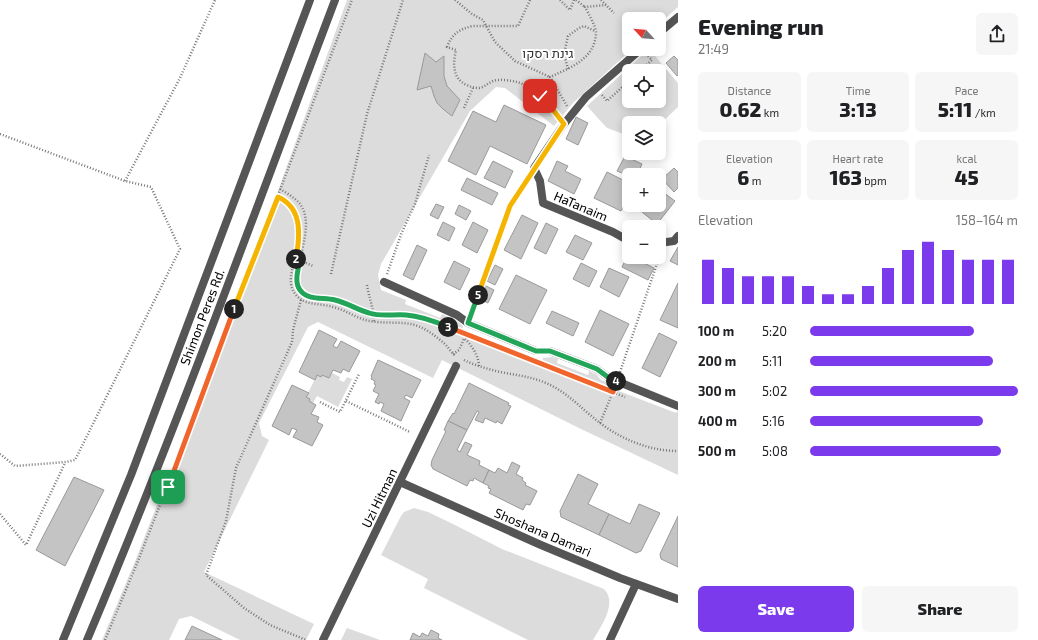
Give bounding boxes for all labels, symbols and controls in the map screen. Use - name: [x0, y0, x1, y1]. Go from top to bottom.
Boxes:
- north arrow: [622, 12, 666, 56]
- map controls: [622, 12, 666, 264]
- text: Evening run: [698, 13, 824, 39]
- button: share: [976, 13, 1018, 55]
- text: 21:49: [698, 41, 729, 57]
- park label: גינת רסקו: [522, 45, 574, 61]
- button: locate: [622, 64, 666, 108]
- pin: [523, 79, 557, 113]
- text: Distance: [728, 84, 771, 97]
- text: Time: [846, 84, 870, 97]
- text: Pace: [955, 84, 979, 97]
- icon: check: [529, 85, 551, 107]
- text: 0.62: [720, 97, 761, 121]
- text: 3:13: [839, 97, 877, 121]
- text: 5:11: [938, 97, 972, 121]
- text: km: [761, 106, 779, 119]
- text: /km: [972, 106, 996, 119]
- button: layers: [622, 116, 666, 160]
- text: Elevation: [726, 152, 773, 165]
- text: Heart rate: [833, 152, 883, 165]
- text: kcal: [957, 152, 977, 165]
- text: 6: [737, 165, 749, 189]
- text: 163: [829, 165, 862, 189]
- text: 45: [955, 165, 979, 189]
- button: +: [622, 168, 666, 212]
- text: m: [749, 174, 761, 187]
- text: bpm: [862, 174, 887, 187]
- street label: HaTanaim: [552, 187, 610, 225]
- text: Elevation: [698, 212, 753, 228]
- text: 158–164 m: [956, 212, 1018, 228]
- button: −: [622, 220, 666, 264]
- pin: 2: [286, 249, 306, 269]
- text: 2: [293, 252, 299, 265]
- street label: Shimon Peres Rd.: [176, 267, 228, 367]
- pin: 5: [468, 285, 488, 305]
- text: 5: [475, 288, 481, 301]
- pin: 1: [224, 299, 244, 319]
- text: 1: [232, 302, 236, 315]
- pin: 3: [438, 317, 458, 337]
- text: 3: [445, 320, 451, 333]
- text: 100 m: [698, 323, 734, 339]
- text: 5:20: [762, 323, 787, 339]
- text: 200 m: [698, 353, 736, 369]
- text: 5:11: [762, 353, 782, 369]
- pin: 4: [606, 371, 626, 391]
- text: 4: [612, 374, 620, 387]
- text: 300 m: [698, 383, 736, 399]
- text: 5:02: [762, 383, 787, 399]
- text: 400 m: [698, 413, 737, 429]
- text: 5:16: [762, 413, 785, 429]
- text: 500 m: [698, 443, 736, 459]
- text: 5:08: [762, 443, 788, 459]
- street label: Uzi Hitman: [358, 466, 400, 530]
- pin: [151, 470, 185, 504]
- icon: arrive: [157, 476, 179, 498]
- street label: Shoshana Damari: [492, 504, 594, 560]
- button: Save: [698, 586, 854, 632]
- button: Share: [862, 586, 1018, 632]

